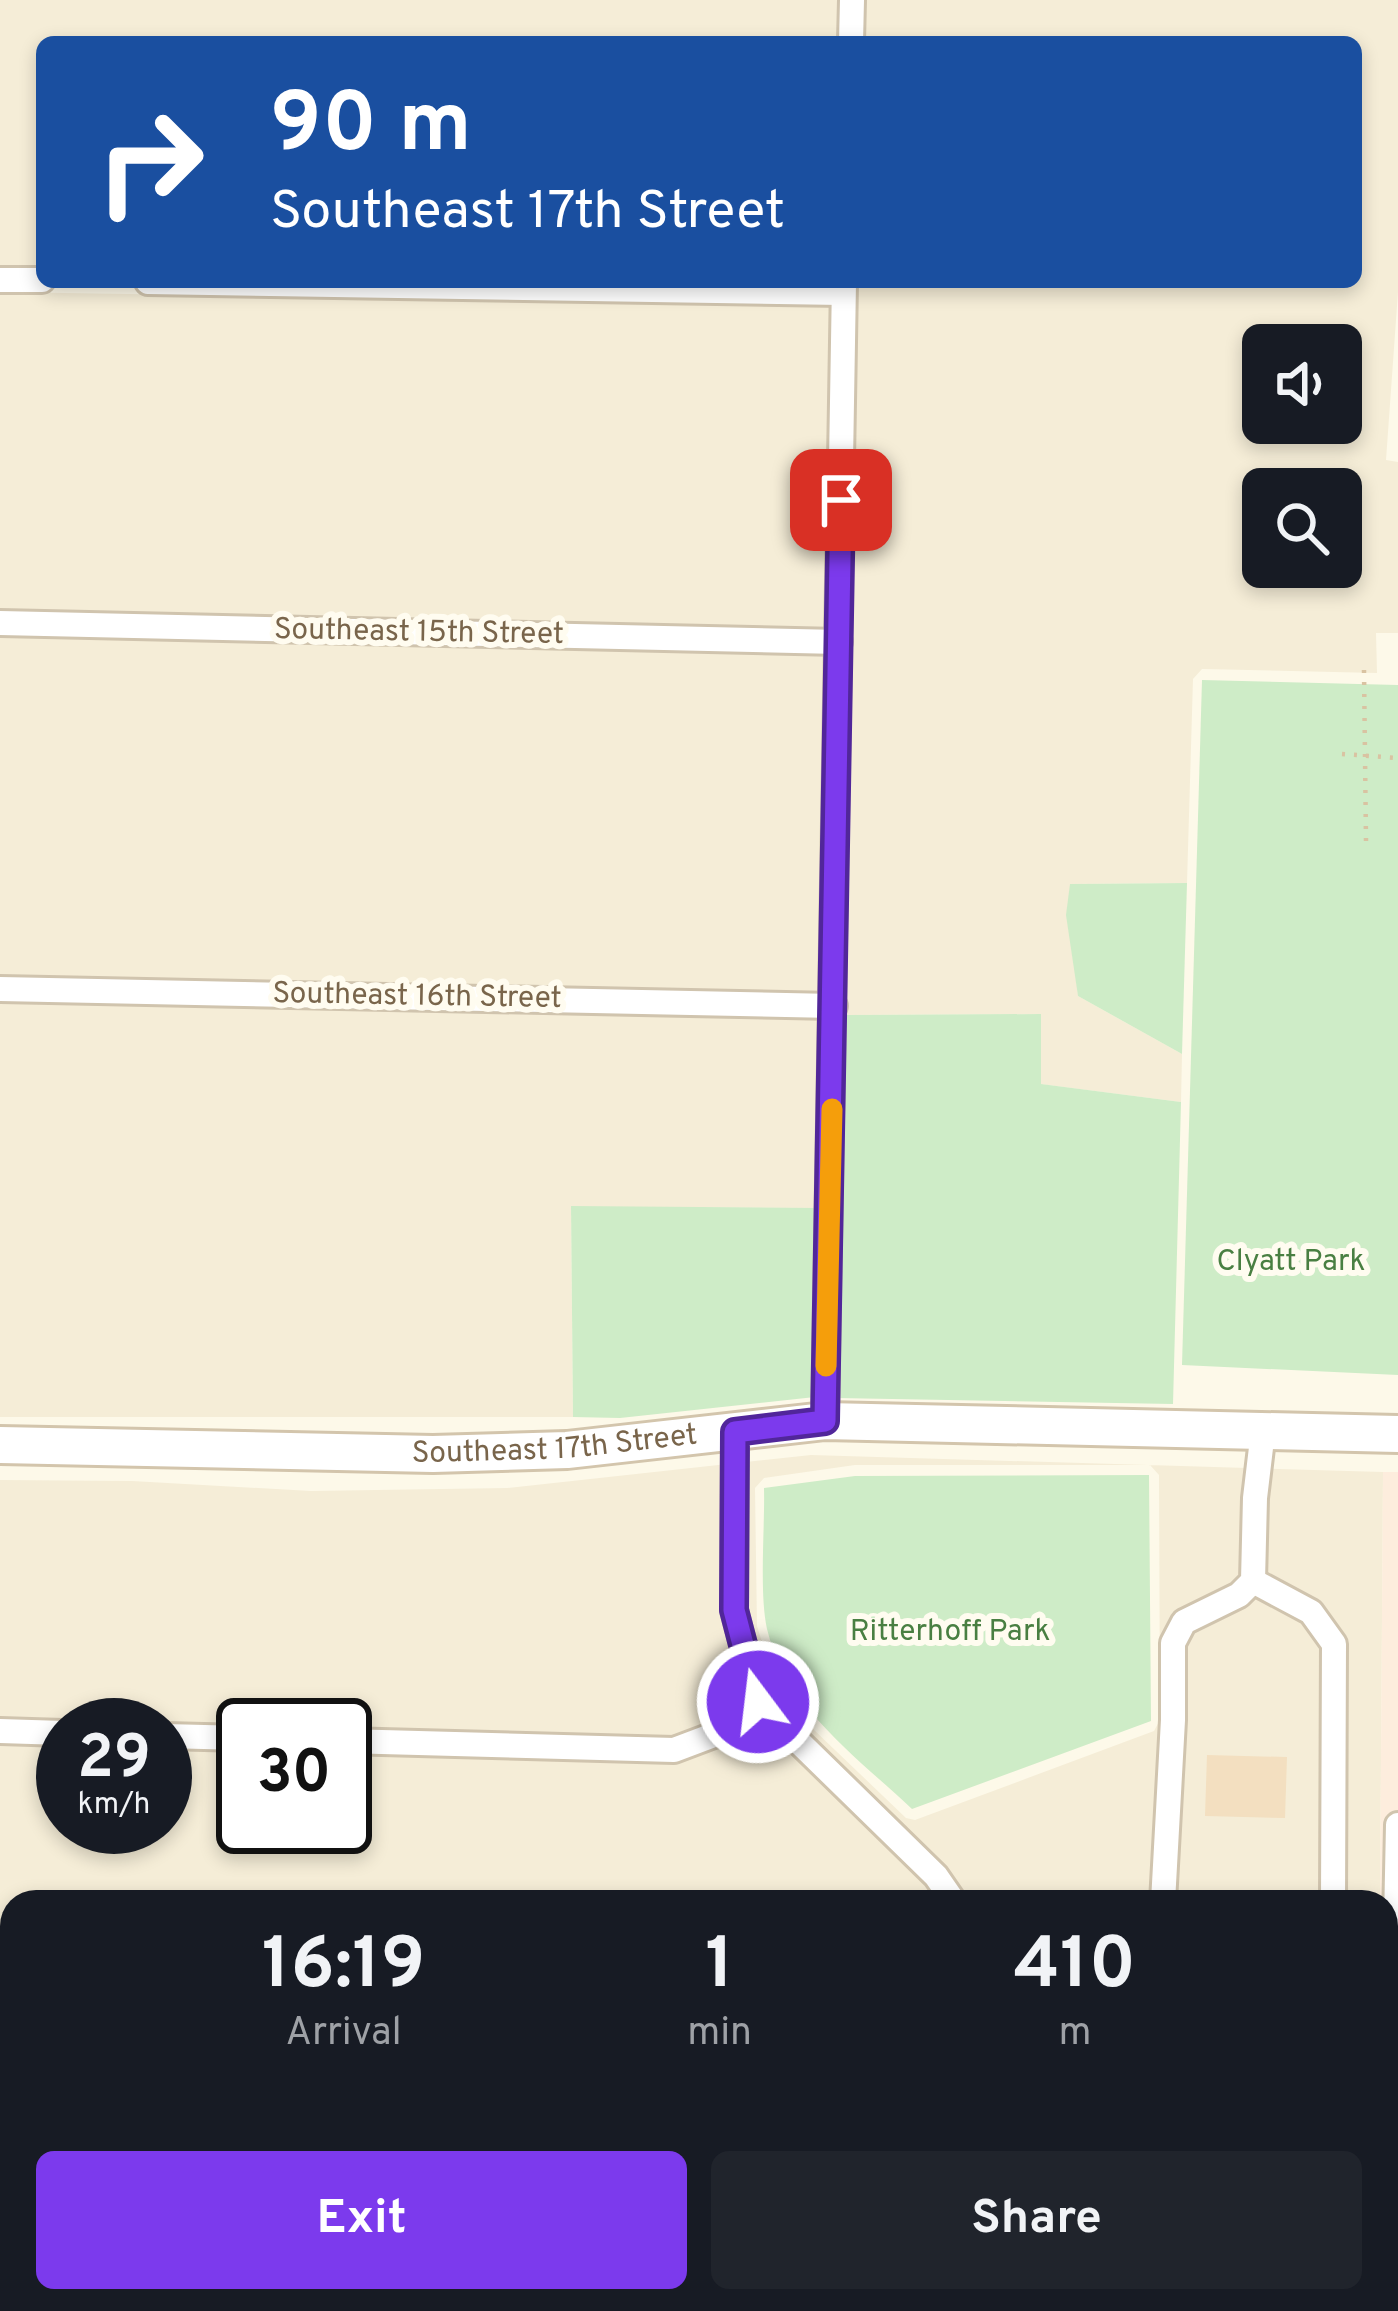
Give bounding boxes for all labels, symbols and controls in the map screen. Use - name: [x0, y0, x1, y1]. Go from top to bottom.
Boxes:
- text: 90 m: [270, 75, 472, 181]
- icon: right: [72, 84, 228, 240]
- text: Southeast 17th Street: [270, 179, 785, 248]
- map controls: [1242, 324, 1362, 588]
- button: sound: [1242, 324, 1362, 444]
- pin: [790, 449, 892, 551]
- icon: arrive: [808, 467, 874, 533]
- button: search: [1242, 468, 1362, 588]
- street label: Southeast 15th Street: [274, 612, 564, 654]
- street label: Southeast 16th Street: [272, 976, 562, 1018]
- park label: Clyatt Park: [1216, 1244, 1366, 1281]
- street label: Southeast 17th Street: [411, 1417, 699, 1473]
- park label: Ritterhoff Park: [850, 1614, 1050, 1651]
- position arrow: [695, 1639, 821, 1765]
- speed limit sign: 30: [216, 1698, 372, 1854]
- text: 29: [77, 1723, 151, 1799]
- text: km/h: [78, 1787, 150, 1824]
- text: 16:19: [262, 1922, 425, 2014]
- text: 1: [705, 1922, 734, 2014]
- text: 410: [1014, 1922, 1136, 2014]
- text: Arrival: [285, 2010, 402, 2059]
- text: min: [687, 2010, 752, 2059]
- text: m: [1058, 2010, 1092, 2059]
- button: Exit: [36, 2151, 687, 2289]
- button: Share: [711, 2151, 1362, 2289]

